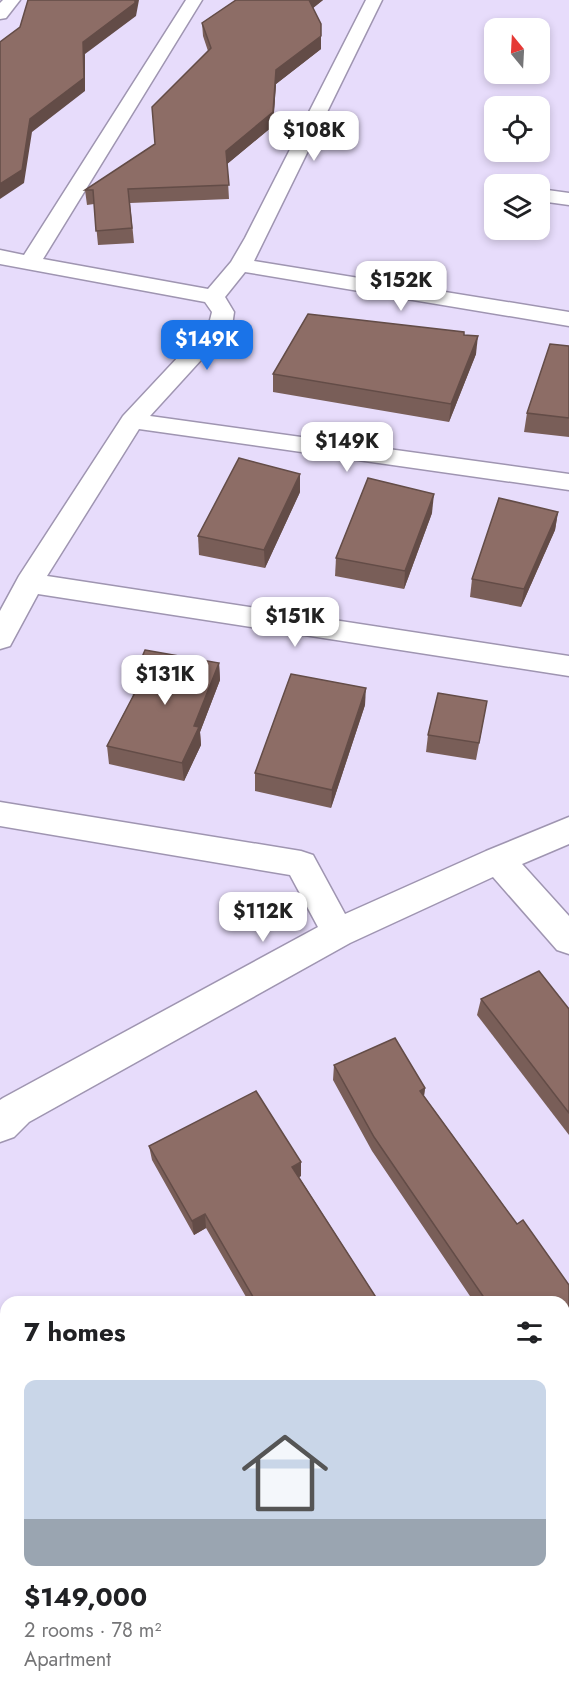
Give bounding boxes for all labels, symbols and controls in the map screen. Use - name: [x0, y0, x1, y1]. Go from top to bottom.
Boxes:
- north arrow: [484, 18, 550, 84]
- map controls: [484, 18, 550, 240]
- button: locate: [484, 96, 550, 162]
- pin: $108K: [272, 111, 356, 162]
- text: $108K: [283, 116, 345, 145]
- button: layers: [484, 174, 550, 240]
- pin: $152K: [359, 261, 443, 312]
- text: $152K: [370, 266, 432, 295]
- pin: $149K: [165, 320, 249, 371]
- text: $149K: [175, 325, 239, 354]
- pin: $149K: [305, 422, 389, 473]
- text: $149K: [315, 427, 379, 456]
- pin: $151K: [253, 597, 337, 648]
- text: $151K: [265, 602, 325, 631]
- pin: $131K: [123, 655, 207, 706]
- text: $131K: [135, 660, 195, 689]
- pin: $112K: [221, 892, 305, 943]
- text: $112K: [233, 897, 293, 926]
- text: 7 homes: [24, 1313, 126, 1351]
- icon: filters: [513, 1316, 546, 1349]
- icon: home: [231, 1419, 339, 1527]
- text: $149,000: [24, 1578, 147, 1616]
- text: 2 rooms · 78 m²: [24, 1616, 161, 1645]
- text: Apartment: [24, 1645, 111, 1674]

